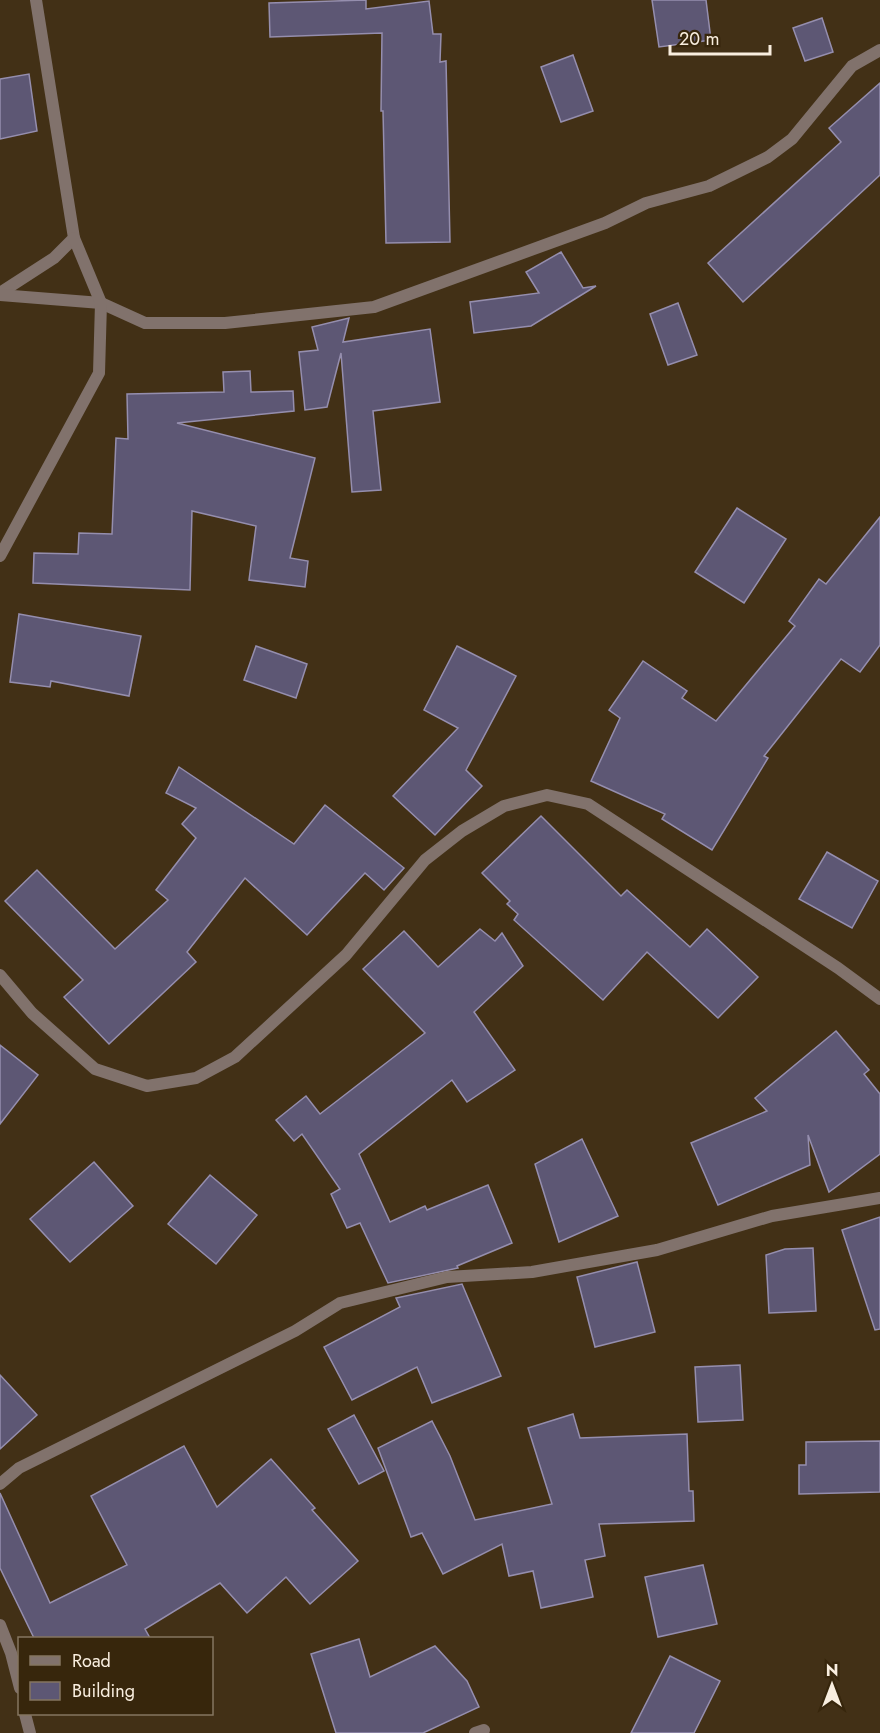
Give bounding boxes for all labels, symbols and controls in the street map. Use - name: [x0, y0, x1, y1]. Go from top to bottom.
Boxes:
- scale bar: [670, 18, 770, 56]
- text: 20 m: [679, 26, 719, 52]
- legend: [18, 1637, 213, 1715]
- text: Road: [72, 1648, 111, 1674]
- north arrow: [802, 1655, 862, 1715]
- text: N: [826, 1659, 838, 1682]
- text: Building: [72, 1678, 135, 1704]

